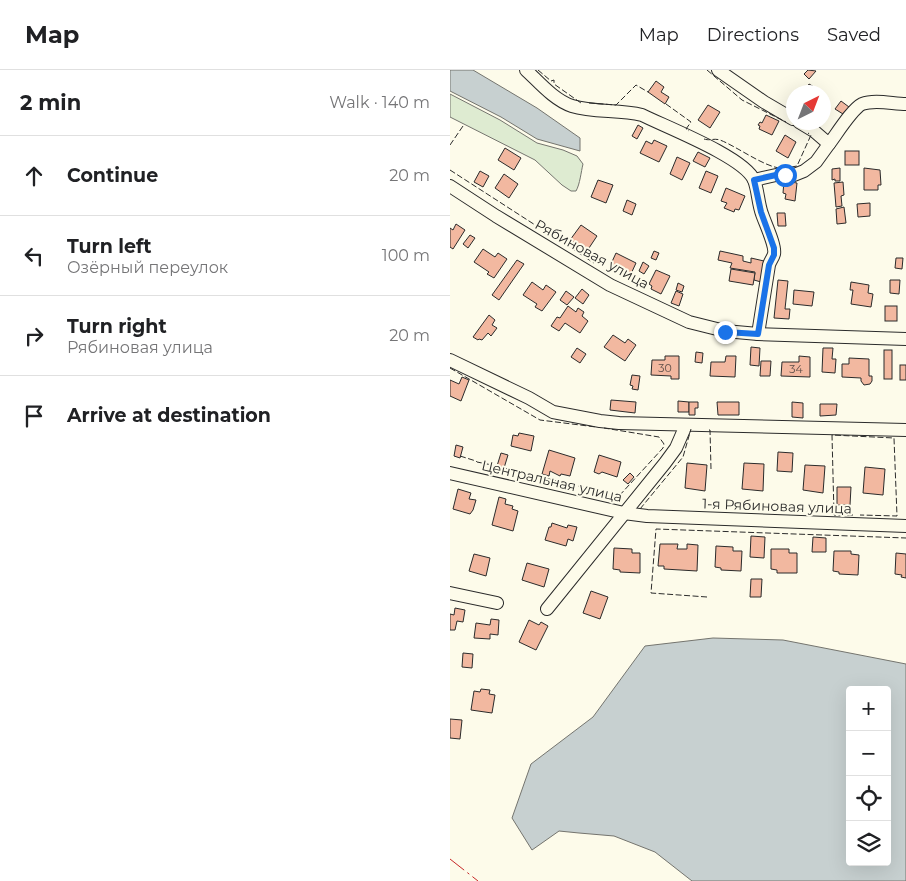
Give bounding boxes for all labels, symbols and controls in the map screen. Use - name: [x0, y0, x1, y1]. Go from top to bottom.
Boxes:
- text: Map: [25, 20, 79, 49]
- text: Map: [639, 24, 679, 46]
- text: Directions: [707, 24, 799, 46]
- text: Saved: [827, 24, 881, 46]
- north arrow: [786, 85, 831, 130]
- text: 2 min: [20, 90, 81, 115]
- text: Walk · 140 m: [329, 93, 430, 112]
- icon: ahead: [20, 162, 48, 190]
- text: Continue: [67, 164, 158, 187]
- route start: [774, 164, 797, 187]
- text: 20 m: [389, 166, 430, 185]
- street label: Рябиновая улица: [532, 215, 652, 293]
- text: Turn left: [67, 235, 152, 258]
- icon: left: [20, 242, 48, 270]
- text: 100 m: [382, 246, 430, 265]
- text: Озёрный переулок: [67, 258, 228, 277]
- text: Turn right: [67, 315, 167, 338]
- route end: [714, 321, 737, 344]
- icon: right: [20, 322, 48, 350]
- text: 20 m: [389, 326, 430, 345]
- text: Рябиновая улица: [67, 338, 213, 357]
- house number: 30: [658, 361, 672, 375]
- house number: 34: [789, 362, 803, 376]
- icon: arrive: [20, 402, 48, 430]
- text: Arrive at destination: [67, 404, 271, 427]
- street label: Центральная улица: [480, 456, 624, 506]
- street label: 1-я Рябиновая улица: [702, 494, 852, 518]
- map controls: [846, 686, 891, 866]
- button: +: [846, 686, 891, 731]
- button: −: [846, 731, 891, 776]
- button: locate: [846, 776, 891, 821]
- button: layers: [846, 821, 891, 866]

